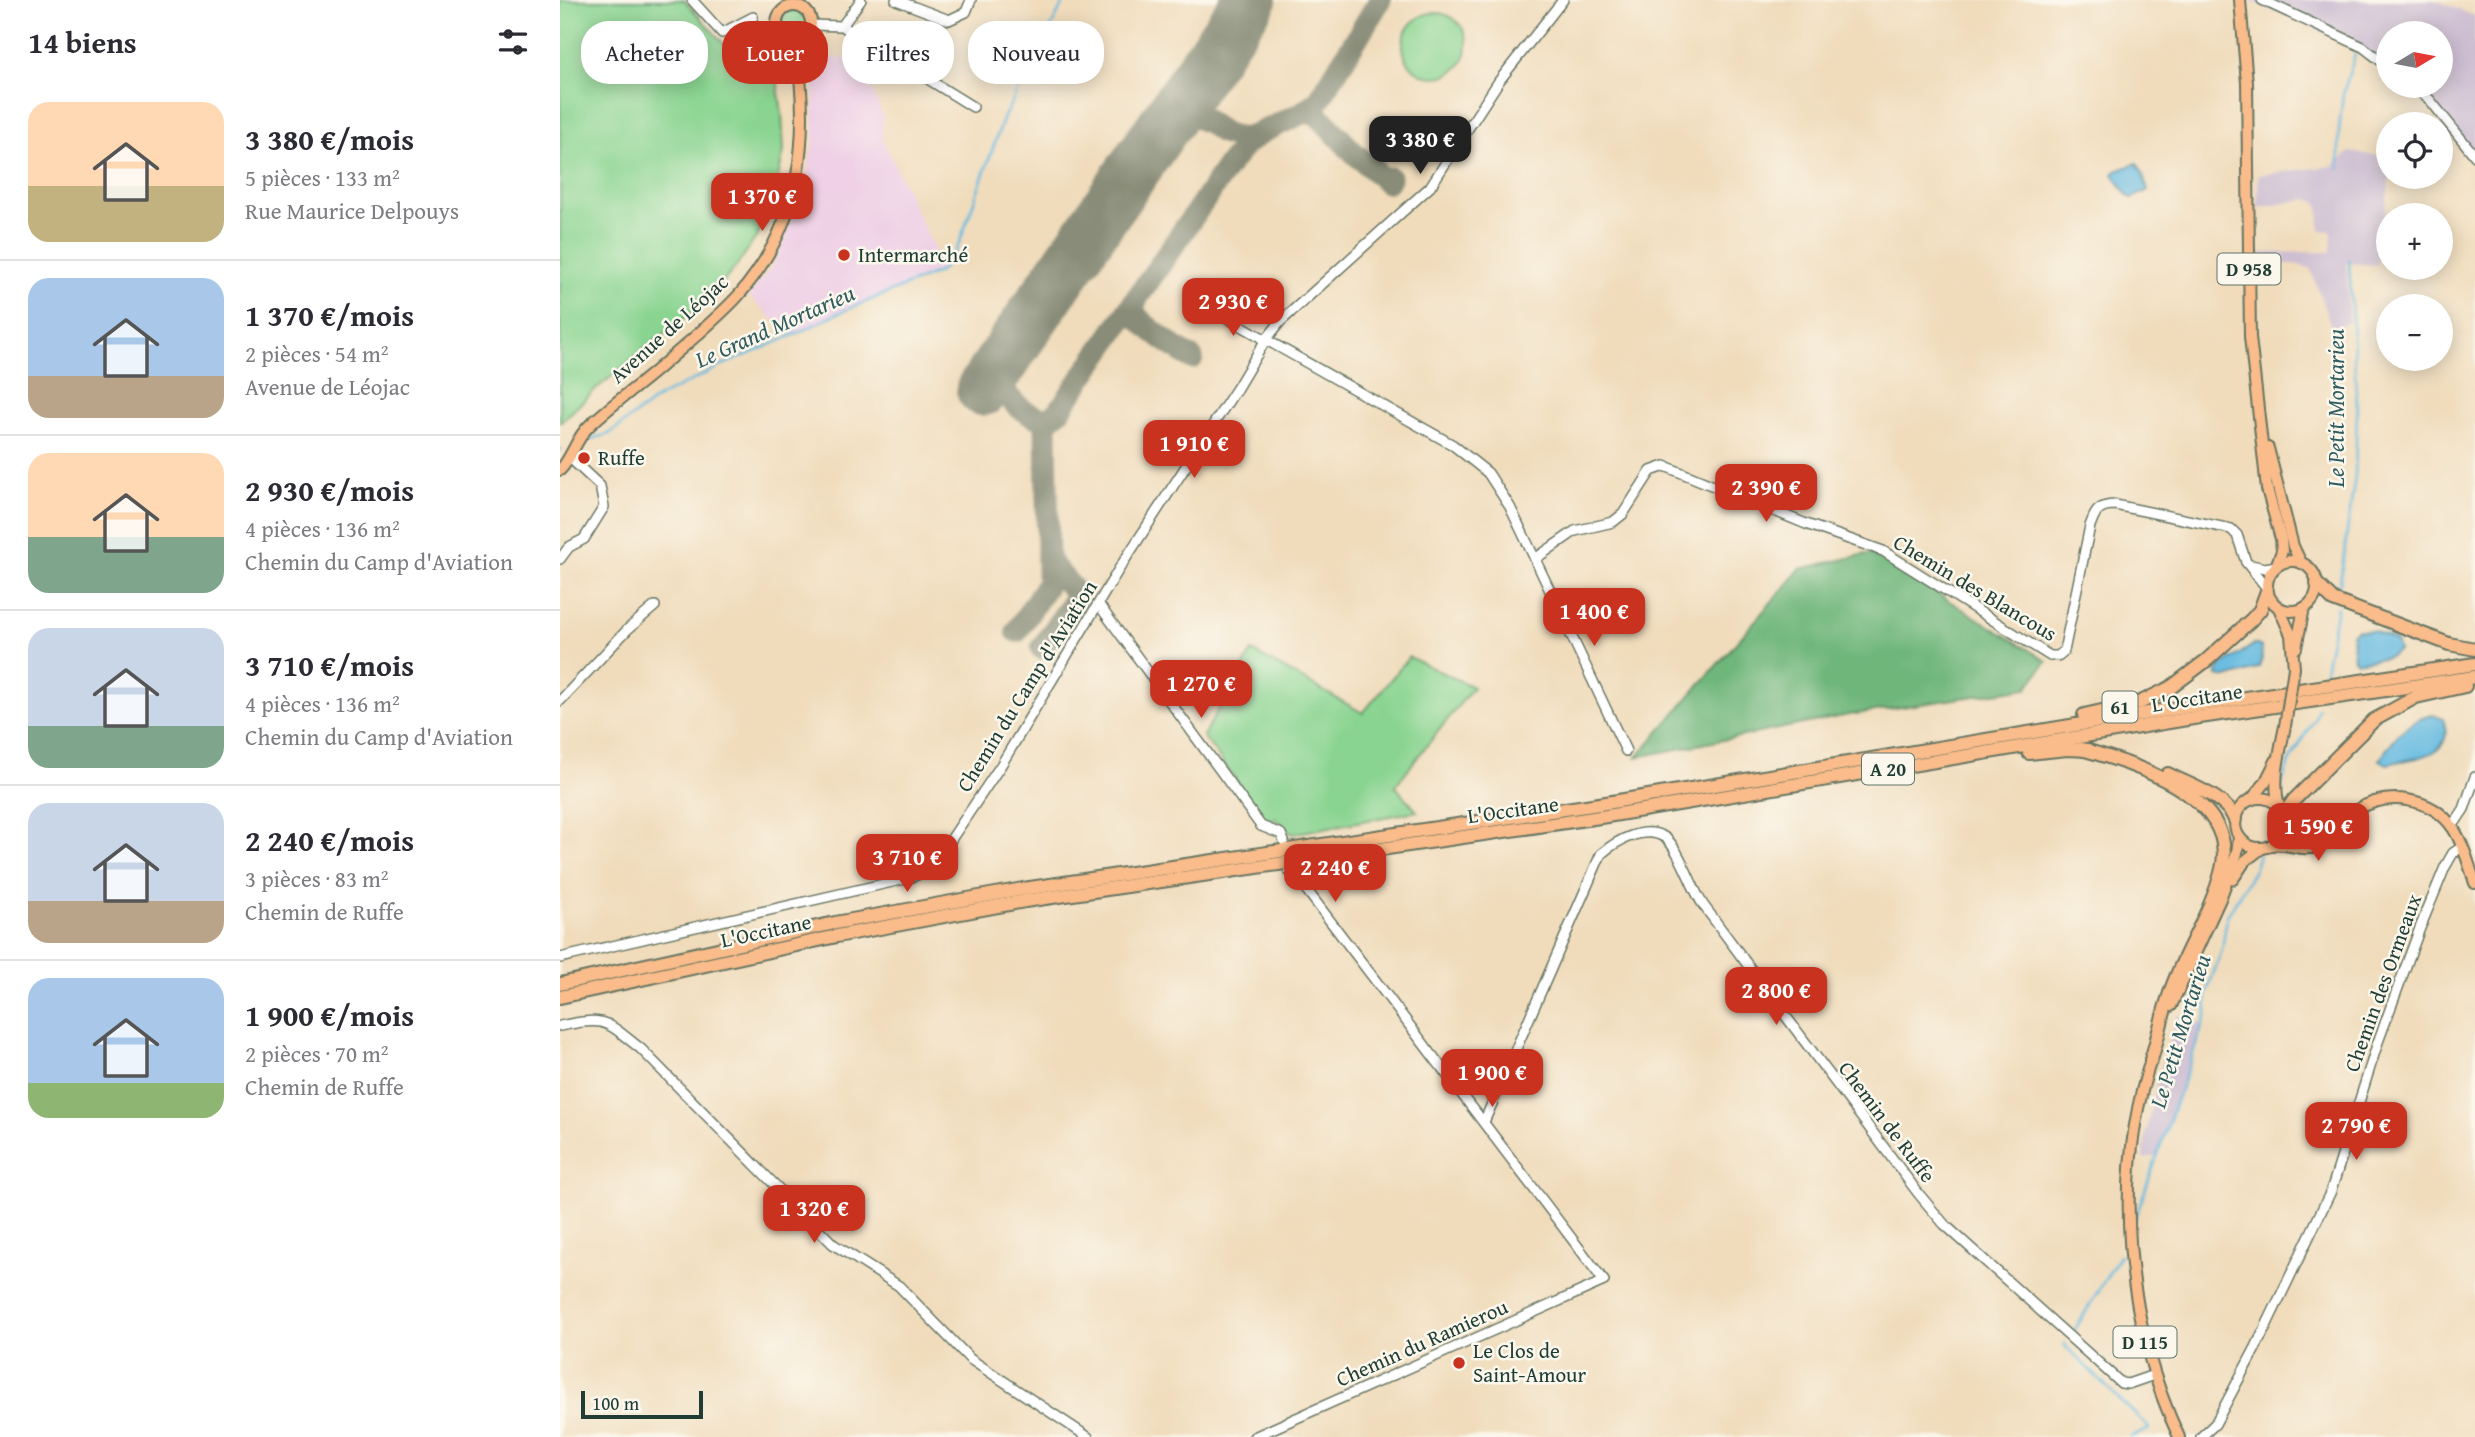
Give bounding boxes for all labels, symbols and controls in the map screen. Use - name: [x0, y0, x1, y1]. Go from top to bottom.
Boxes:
- text: 14 biens: [28, 20, 137, 64]
- chip: Acheter: [581, 21, 708, 84]
- chip: Louer: [722, 21, 828, 84]
- chip: Filtres: [842, 21, 954, 84]
- chip: Nouveau: [968, 21, 1104, 84]
- north arrow: [2376, 21, 2454, 98]
- map controls: [2376, 21, 2453, 371]
- icon: filters: [494, 23, 532, 61]
- button: locate: [2376, 112, 2453, 189]
- pin: 3 380 €: [1355, 116, 1485, 176]
- text: 3 380 €/mois: [245, 117, 414, 161]
- text: 3 380 €: [1385, 122, 1455, 155]
- icon: home: [84, 130, 168, 214]
- text: 5 pièces · 133 m²: [245, 161, 400, 194]
- pin: 1 370 €: [697, 174, 827, 233]
- text: 1 370 €: [727, 179, 797, 212]
- text: Rue Maurice Delpouys: [245, 194, 459, 227]
- button: +: [2376, 203, 2453, 280]
- place label: Intermarché: [858, 239, 968, 270]
- marker: Intermarché: [836, 247, 852, 263]
- road number: D 958: [2218, 254, 2280, 284]
- street label: Avenue de Léojac: [602, 267, 735, 391]
- water label: Le Grand Mortarieu: [689, 275, 860, 376]
- pin: 2 930 €: [1168, 278, 1298, 338]
- text: 2 930 €: [1198, 284, 1268, 317]
- text: 1 370 €/mois: [245, 293, 414, 337]
- button: −: [2376, 294, 2453, 371]
- icon: home: [84, 306, 168, 390]
- water label: Le Petit Mortarieu: [2319, 328, 2352, 489]
- text: 2 pièces · 54 m²: [245, 337, 389, 370]
- text: Avenue de Léojac: [245, 370, 410, 403]
- pin: 1 910 €: [1129, 420, 1259, 480]
- text: 1 910 €: [1159, 426, 1229, 459]
- place label: Ruffe: [598, 442, 645, 473]
- marker: Ruffe: [576, 450, 592, 466]
- pin: 2 390 €: [1701, 464, 1831, 524]
- text: 2 930 €/mois: [245, 468, 414, 512]
- text: 2 390 €: [1731, 470, 1801, 503]
- icon: home: [84, 481, 168, 565]
- text: 4 pièces · 136 m²: [245, 512, 400, 545]
- street label: Chemin des Blancous: [1888, 526, 2063, 649]
- text: Chemin du Camp d'Aviation: [245, 545, 513, 578]
- street label: Chemin du Camp d'Aviation: [949, 574, 1105, 798]
- pin: 1 400 €: [1529, 588, 1659, 648]
- text: 1 400 €: [1559, 594, 1629, 627]
- text: 3 710 €/mois: [245, 643, 414, 687]
- icon: home: [84, 656, 168, 740]
- pin: 1 270 €: [1136, 660, 1266, 720]
- text: 1 270 €: [1166, 666, 1236, 699]
- street label: L'Occitane: [2149, 675, 2245, 720]
- text: 4 pièces · 136 m²: [245, 687, 400, 720]
- road number: 61: [2102, 692, 2138, 722]
- text: Chemin du Camp d'Aviation: [245, 720, 513, 753]
- road number: A 20: [1862, 754, 1914, 784]
- street label: L'Occitane: [1465, 788, 1561, 831]
- pin: 1 590 €: [2253, 804, 2383, 863]
- text: 1 590 €: [2283, 809, 2353, 842]
- text: 2 240 €/mois: [245, 818, 414, 862]
- icon: home: [84, 831, 168, 915]
- pin: 3 710 €: [842, 834, 972, 894]
- text: 3 710 €: [872, 840, 942, 873]
- pin: 2 240 €: [1270, 844, 1400, 904]
- text: 2 240 €: [1300, 850, 1370, 883]
- text: 3 pièces · 83 m²: [245, 862, 389, 895]
- street label: Chemin des Ormeaux: [2336, 889, 2429, 1076]
- text: Chemin de Ruffe: [245, 895, 404, 928]
- street label: L'Occitane: [718, 906, 814, 955]
- water label: Le Petit Mortarieu: [2140, 950, 2219, 1113]
- pin: 2 800 €: [1711, 968, 1841, 1027]
- text: 2 800 €: [1741, 973, 1811, 1006]
- text: 1 900 €/mois: [245, 993, 414, 1037]
- icon: home: [84, 1006, 168, 1090]
- text: 2 pièces · 70 m²: [245, 1037, 389, 1070]
- pin: 1 900 €: [1427, 1050, 1557, 1109]
- street label: Chemin de Ruffe: [1831, 1054, 1943, 1189]
- text: 1 900 €: [1457, 1055, 1527, 1088]
- text: Chemin de Ruffe: [245, 1070, 404, 1103]
- pin: 2 790 €: [2291, 1102, 2421, 1162]
- text: 2 790 €: [2321, 1108, 2391, 1141]
- pin: 1 320 €: [749, 1186, 879, 1245]
- text: 1 320 €: [779, 1191, 849, 1224]
- street label: Chemin du Ramierou: [1331, 1290, 1513, 1394]
- road number: D 115: [2114, 1326, 2176, 1358]
- place label: Le Clos de Saint-Amour: [1473, 1335, 1586, 1390]
- marker: Le Clos de Saint-Amour: [1451, 1355, 1467, 1371]
- scale bar: [581, 1388, 704, 1420]
- text: 100 m: [592, 1389, 639, 1417]

